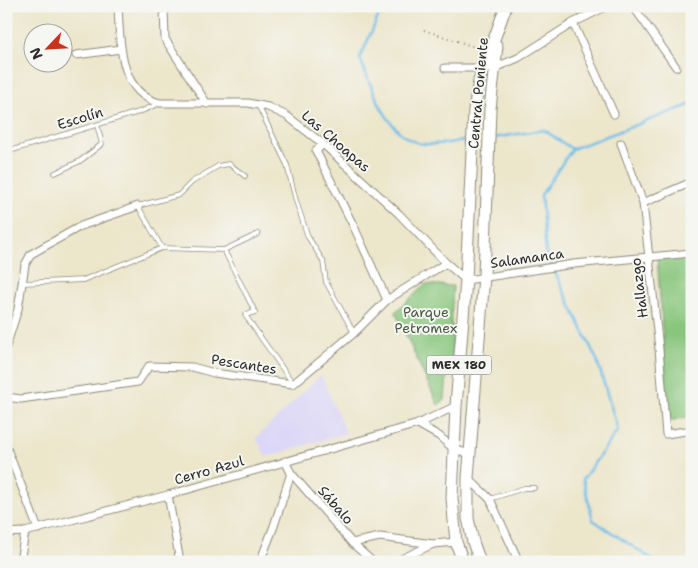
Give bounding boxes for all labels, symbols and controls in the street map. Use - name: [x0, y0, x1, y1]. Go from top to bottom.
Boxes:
- north arrow: [22, 22, 72, 72]
- street label: Central Poniente: [464, 36, 492, 150]
- text: N: [26, 45, 47, 62]
- street label: Escolín: [55, 102, 105, 133]
- street label: Las Choapas: [298, 106, 374, 176]
- street label: Salamanca: [489, 244, 565, 272]
- street label: Hallazgo: [626, 257, 652, 319]
- park label: Parque Petromex: [395, 303, 457, 337]
- street label: Pescantes: [210, 350, 278, 378]
- road number: MEX 180: [426, 356, 492, 374]
- street label: Cerro Azul: [172, 451, 247, 489]
- street label: Sábalo: [314, 482, 358, 528]

